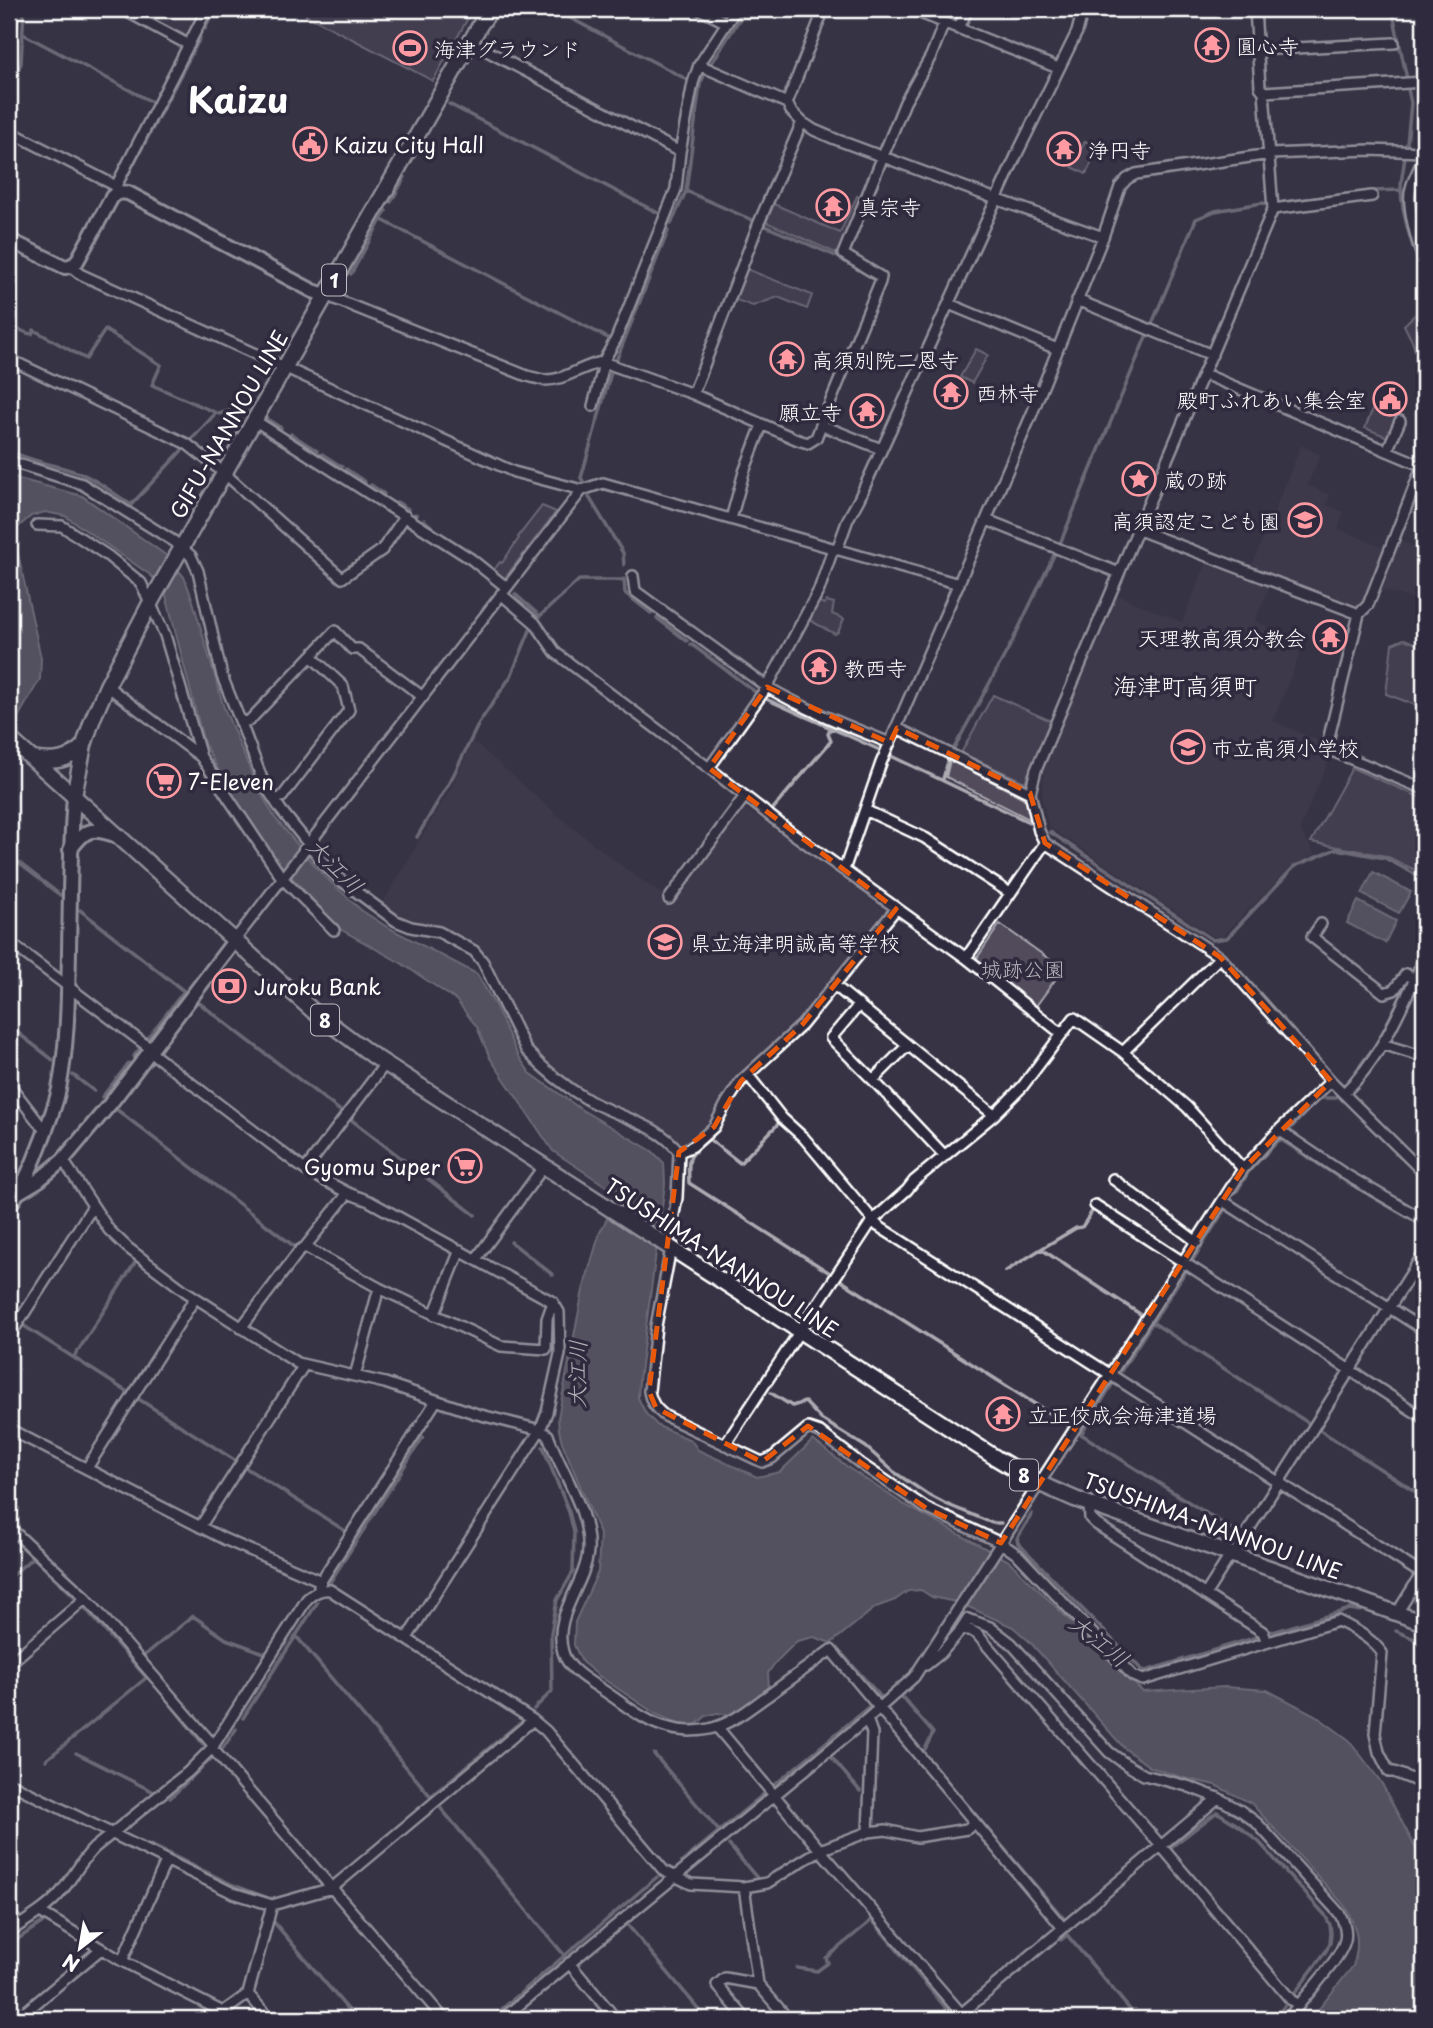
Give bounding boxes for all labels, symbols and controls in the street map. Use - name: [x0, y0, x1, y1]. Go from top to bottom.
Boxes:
- temple icon: 圓心寺: [1193, 26, 1231, 64]
- sports icon: 海津グラウンド: [391, 29, 429, 67]
- place label: 圓心寺: [1236, 29, 1299, 61]
- place label: 海津グラウンド: [434, 32, 581, 64]
- district label: Kaizu: [188, 72, 288, 125]
- public building icon: Kaizu City Hall: [291, 125, 329, 163]
- place label: Kaizu City Hall: [334, 128, 484, 160]
- temple icon: 浄円寺: [1045, 130, 1083, 168]
- place label: 浄円寺: [1088, 133, 1151, 165]
- temple icon: 真宗寺: [814, 187, 852, 225]
- place label: 真宗寺: [858, 190, 921, 222]
- road number: 1: [322, 264, 346, 296]
- street label: GIFU-NANNOU LINE: [161, 324, 295, 524]
- temple icon: 高須別院二恩寺: [768, 340, 806, 378]
- place label: 高須別院二恩寺: [812, 343, 959, 375]
- temple icon: 西林寺: [932, 373, 970, 411]
- place label: 西林寺: [976, 376, 1039, 408]
- public building icon: 殿町ふれあい集会室: [1371, 380, 1409, 418]
- place label: 殿町ふれあい集会室: [1177, 383, 1366, 415]
- temple icon: 願立寺: [848, 392, 886, 430]
- place label: 願立寺: [779, 395, 842, 427]
- place icon: 蔵の跡: [1120, 460, 1158, 498]
- place label: 蔵の跡: [1164, 463, 1227, 495]
- school or university icon: 高須認定こども園: [1286, 501, 1324, 539]
- place label: 高須認定こども園: [1112, 504, 1280, 536]
- temple icon: 天理教高須分教会: [1311, 618, 1349, 656]
- place label: 天理教高須分教会: [1138, 621, 1306, 653]
- temple icon: 教西寺: [800, 648, 838, 686]
- place label: 教西寺: [844, 651, 907, 683]
- district label: 海津町高須町: [1113, 667, 1257, 703]
- school or university icon: 市立高須小学校: [1169, 728, 1207, 766]
- place label: 市立高須小学校: [1212, 731, 1359, 763]
- supermarket icon: 7-Eleven: [145, 762, 183, 800]
- place label: 7-Eleven: [188, 765, 274, 797]
- water label: 大江川: [299, 828, 373, 902]
- school or university icon: 県立海津明誠高等学校: [646, 923, 684, 961]
- place label: 県立海津明誠高等学校: [690, 926, 900, 958]
- park label: 城跡公園: [981, 952, 1065, 984]
- bank icon: Juroku Bank: [210, 967, 248, 1005]
- place label: Juroku Bank: [254, 970, 381, 1002]
- road number: 8: [311, 1004, 339, 1036]
- supermarket icon: Gyomu Super: [446, 1147, 484, 1185]
- place label: Gyomu Super: [304, 1150, 440, 1182]
- street label: TSUSHIMA-NANNOU LINE: [599, 1169, 845, 1345]
- water label: 大江川: [558, 1339, 594, 1409]
- temple icon: 立正佼成会海津道場: [984, 1395, 1022, 1433]
- place label: 立正佼成会海津道場: [1028, 1398, 1217, 1430]
- road number: 8: [1010, 1460, 1038, 1490]
- street label: TSUSHIMA-NANNOU LINE: [1079, 1463, 1347, 1587]
- water label: 大江川: [1062, 1605, 1138, 1675]
- north arrow: [46, 1912, 116, 1982]
- text: N: [57, 1948, 84, 1979]

